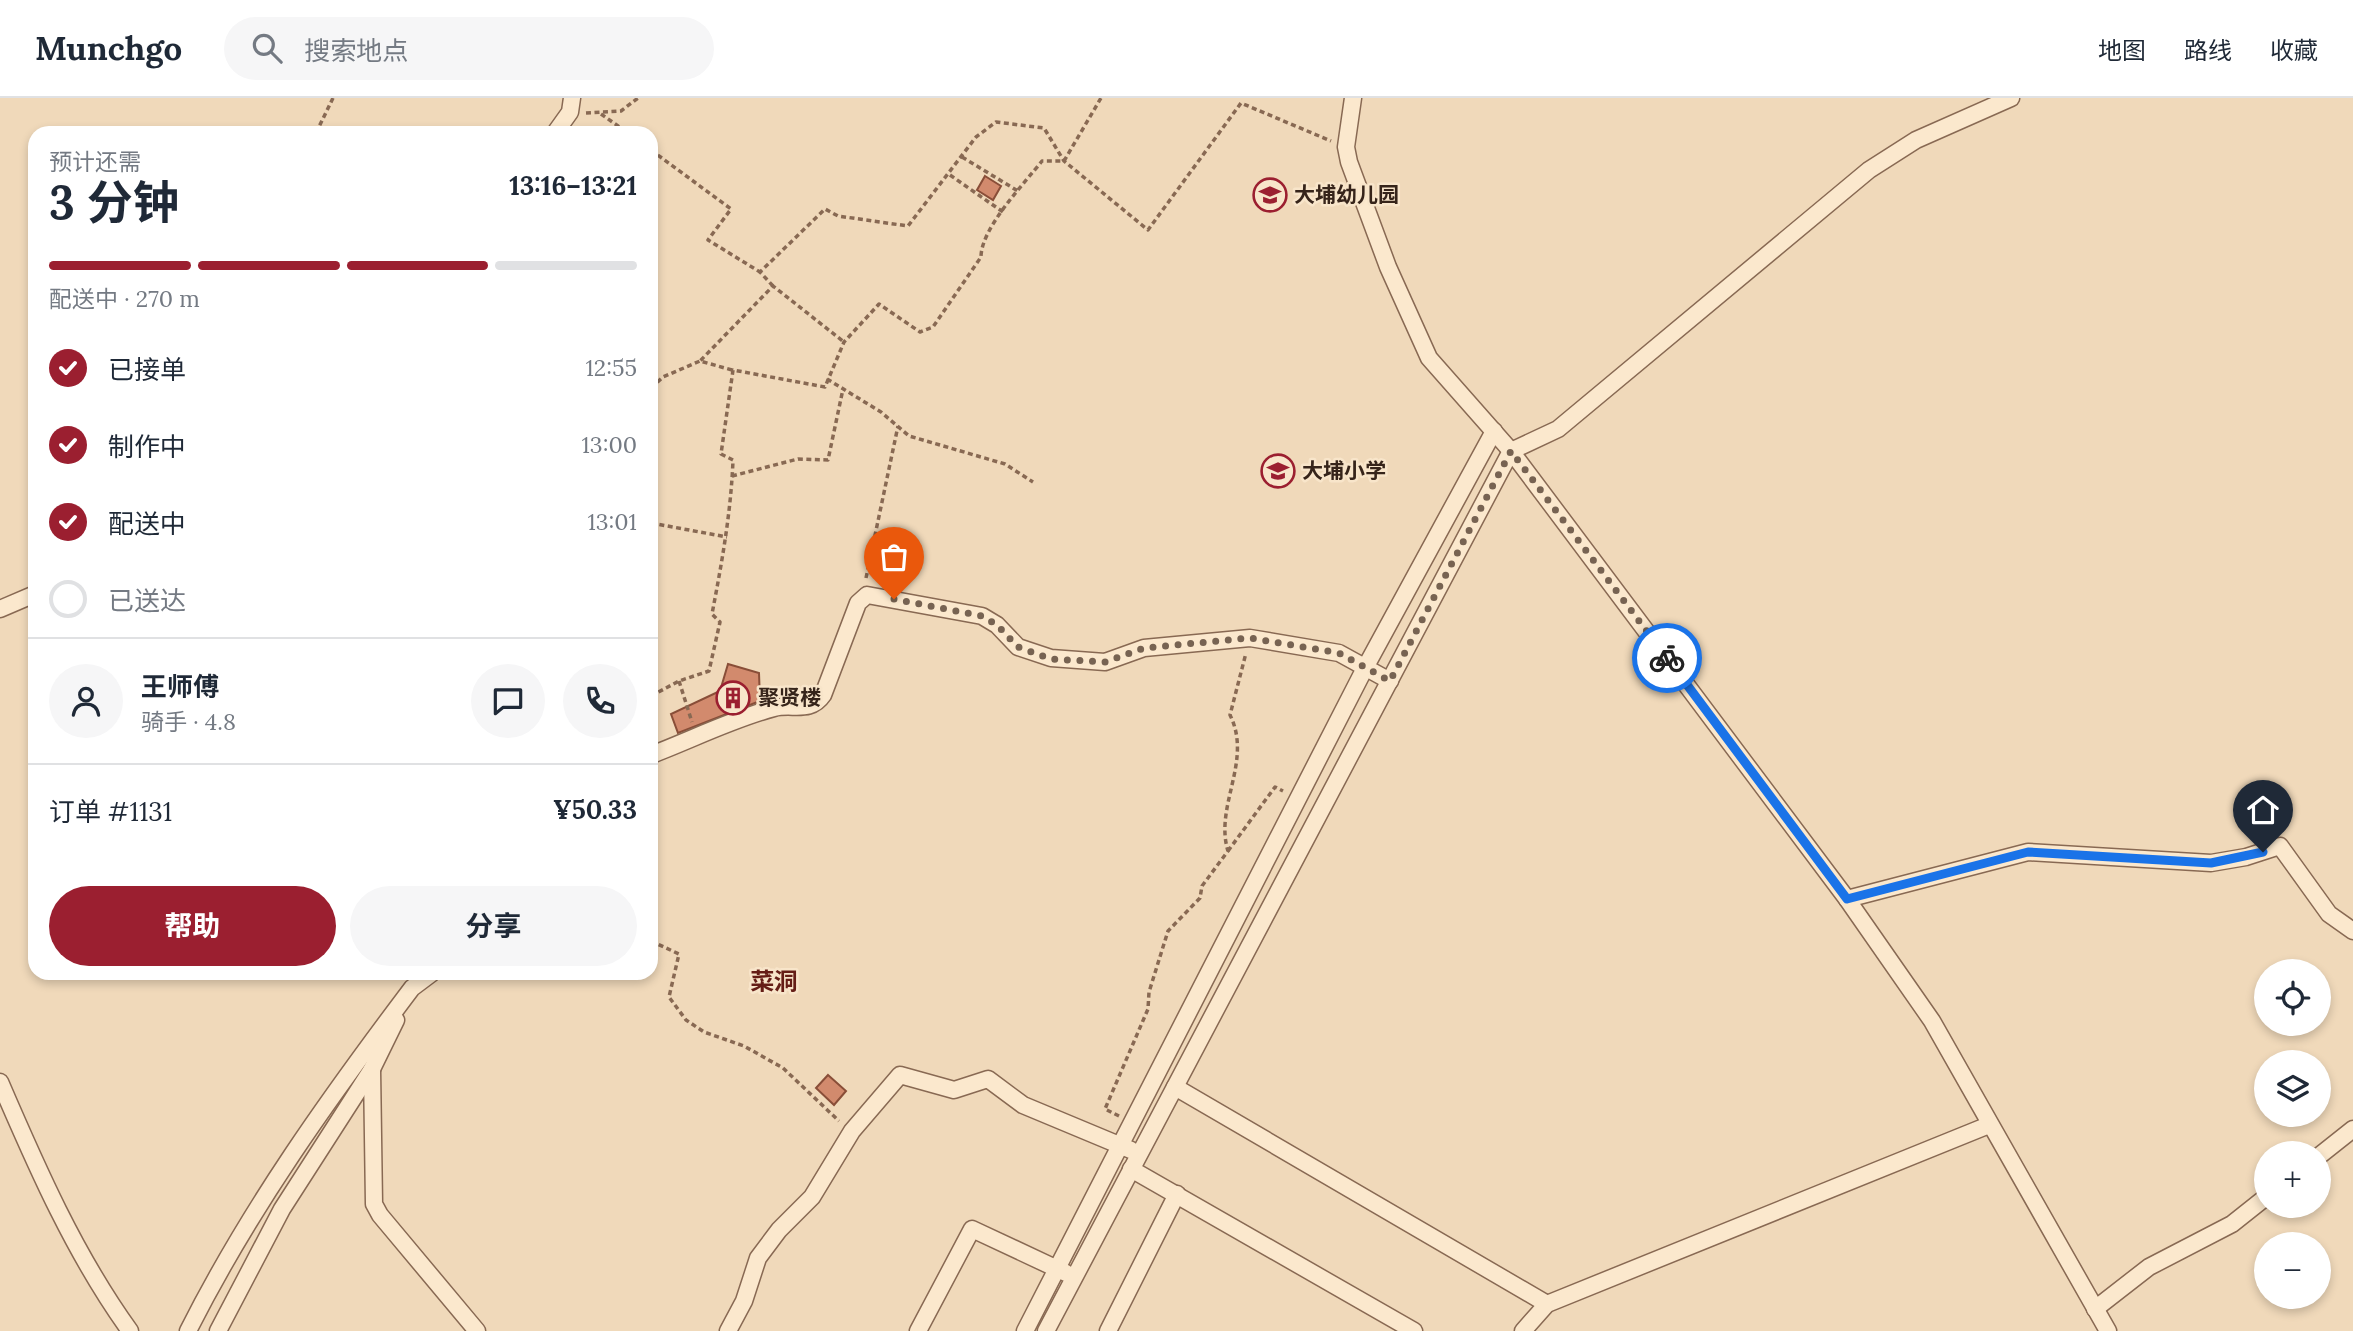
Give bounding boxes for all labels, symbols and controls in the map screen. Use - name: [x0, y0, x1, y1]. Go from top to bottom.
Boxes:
- search box: [224, 17, 714, 80]
- text: Munchgo: [35, 27, 182, 69]
- icon: search: [248, 29, 286, 67]
- text: 搜索地点: [304, 34, 408, 67]
- text: 地图: [2098, 35, 2146, 66]
- text: 路线: [2184, 35, 2232, 66]
- text: 收藏: [2270, 35, 2318, 66]
- text: 预计还需: [49, 147, 141, 176]
- text: 13:16–13:21: [509, 169, 637, 202]
- text: 3 分钟: [49, 173, 179, 232]
- school or university icon: 大埔幼儿园: [1251, 176, 1289, 214]
- place label: 大埔幼儿园: [1294, 181, 1399, 208]
- text: 配送中 · 270 m: [49, 284, 200, 313]
- icon: check: [49, 349, 87, 387]
- text: 已接单: [108, 353, 186, 386]
- text: 12:55: [585, 353, 637, 382]
- icon: check: [49, 426, 87, 464]
- text: 制作中: [108, 430, 186, 463]
- text: 13:00: [582, 430, 637, 459]
- school or university icon: 大埔小学: [1259, 452, 1297, 490]
- place label: 大埔小学: [1302, 457, 1386, 484]
- icon: check: [49, 503, 87, 541]
- text: 配送中: [108, 507, 186, 540]
- text: 13:01: [587, 507, 637, 536]
- pin: [864, 527, 924, 599]
- icon: bag: [875, 538, 913, 576]
- text: 已送达: [108, 584, 186, 617]
- courier: [1632, 623, 1702, 693]
- icon: bike: [1648, 639, 1686, 677]
- button: person: [49, 664, 123, 738]
- button: chat: [471, 664, 545, 738]
- button: phone: [563, 664, 637, 738]
- text: 王师傅: [141, 670, 219, 703]
- building icon: 聚贤楼: [714, 679, 752, 717]
- place label: 聚贤楼: [758, 684, 821, 711]
- text: 骑手 · 4.8: [141, 707, 236, 736]
- pin: [2233, 780, 2293, 852]
- icon: home: [2244, 791, 2282, 829]
- text: ¥50.33: [553, 793, 637, 826]
- text: 订单 #1131: [49, 795, 172, 828]
- button: 帮助: [49, 886, 336, 966]
- button: 分享: [350, 886, 637, 966]
- map controls: [2254, 959, 2331, 1309]
- button: locate: [2254, 959, 2331, 1036]
- district label: 菜洞: [750, 966, 798, 997]
- button: layers: [2254, 1050, 2331, 1127]
- button: +: [2254, 1141, 2331, 1218]
- button: −: [2254, 1232, 2331, 1309]

